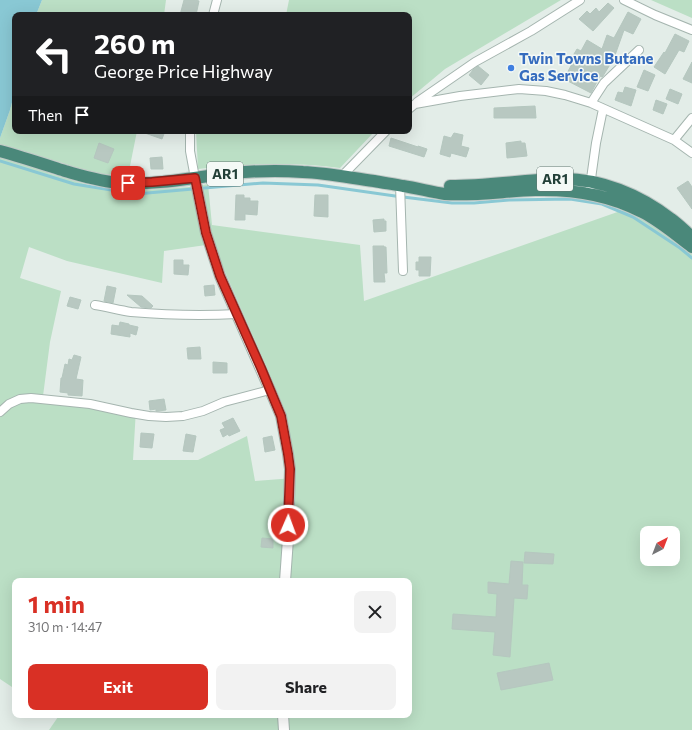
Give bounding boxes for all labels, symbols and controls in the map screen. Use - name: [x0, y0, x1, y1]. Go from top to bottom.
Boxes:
- text: 260 m: [94, 26, 175, 60]
- icon: left: [28, 28, 80, 80]
- place label: Twin Towns Butane Gas Service: [519, 49, 654, 84]
- text: George Price Highway: [94, 60, 273, 82]
- marker: Twin Towns Butane Gas Service: [506, 63, 516, 73]
- icon: arrive: [71, 104, 93, 126]
- text: Then: [28, 106, 63, 124]
- road number: AR1: [207, 162, 243, 186]
- pin: [111, 166, 145, 200]
- road number: AR1: [537, 167, 573, 191]
- icon: arrive: [117, 172, 139, 194]
- position arrow: [267, 504, 309, 546]
- north arrow: [640, 526, 680, 566]
- map controls: [640, 526, 680, 566]
- text: 1 min: [28, 589, 85, 618]
- button: close: [354, 591, 396, 633]
- text: 310 m · 14:47: [28, 619, 102, 635]
- button: Exit: [28, 664, 208, 710]
- button: Share: [216, 664, 396, 710]

